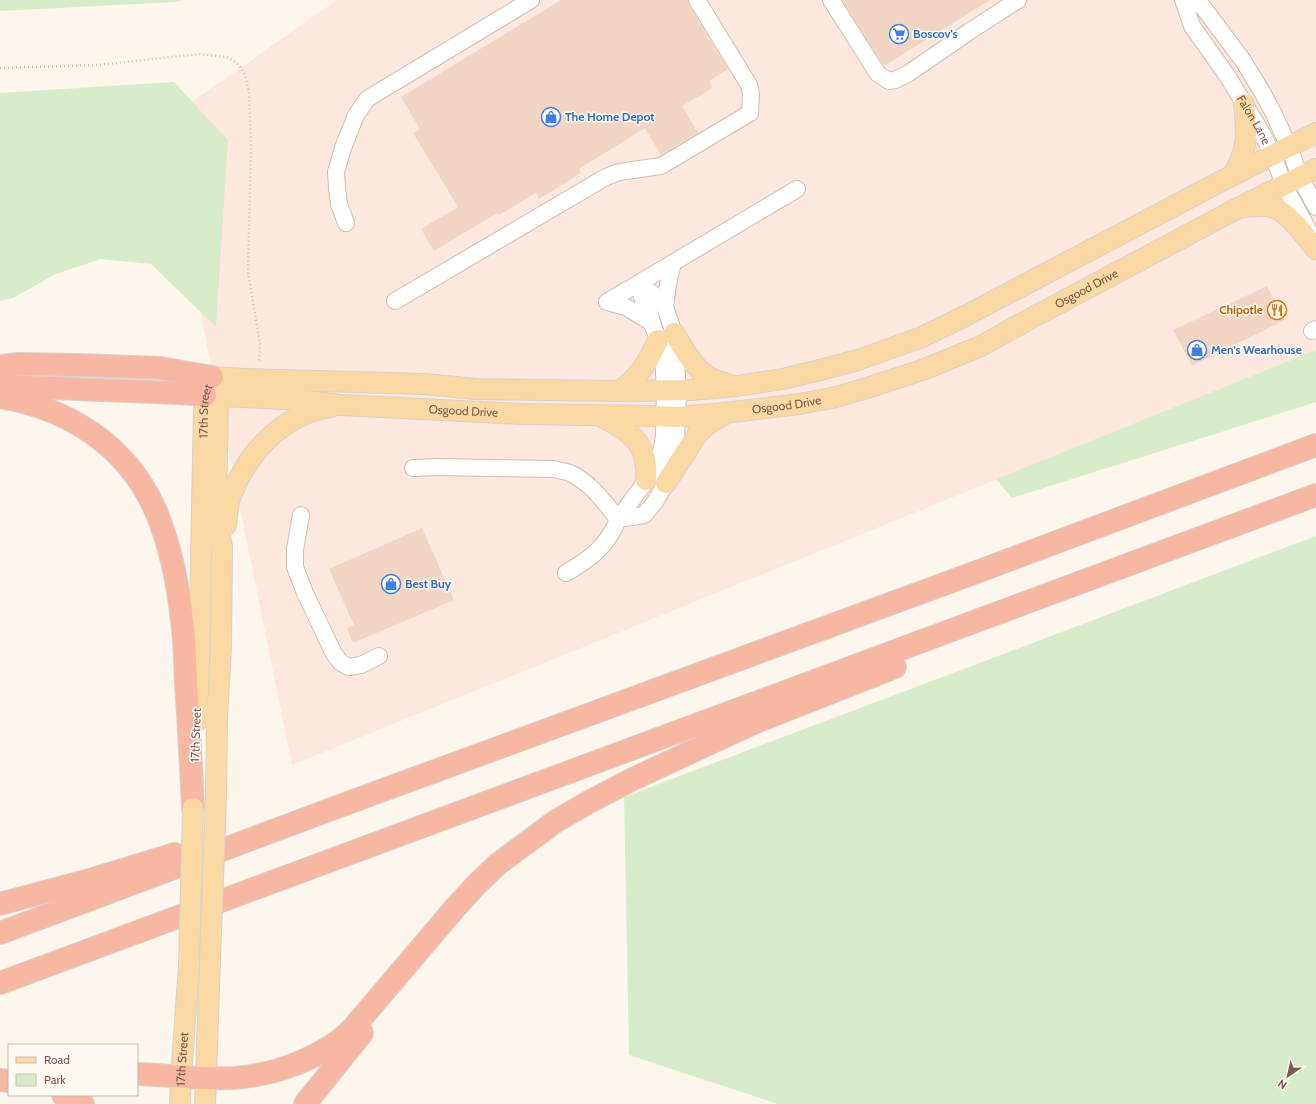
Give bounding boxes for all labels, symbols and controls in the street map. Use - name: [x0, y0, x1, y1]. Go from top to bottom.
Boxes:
- supermarket icon: Boscov's: [888, 23, 910, 45]
- place label: Boscov's: [913, 26, 958, 41]
- street label: Falon Lane: [1234, 92, 1274, 147]
- shop icon: The Home Depot: [540, 106, 562, 128]
- place label: The Home Depot: [565, 109, 654, 124]
- street label: Osgood Drive: [1052, 265, 1121, 311]
- restaurant icon: Chipotle: [1266, 299, 1288, 321]
- place label: Chipotle: [1219, 302, 1263, 317]
- shop icon: Men's Wearhouse: [1186, 339, 1208, 361]
- place label: Men's Wearhouse: [1211, 342, 1302, 357]
- street label: 17th Street: [195, 382, 215, 438]
- street label: Osgood Drive: [751, 392, 822, 417]
- street label: Osgood Drive: [428, 401, 499, 420]
- shop icon: Best Buy: [380, 573, 402, 595]
- place label: Best Buy: [405, 576, 452, 591]
- street label: 17th Street: [187, 708, 204, 762]
- street label: 17th Street: [173, 1032, 191, 1086]
- legend: [8, 1044, 138, 1096]
- text: Road: [44, 1052, 70, 1067]
- north arrow: [1268, 1056, 1308, 1096]
- text: Park: [44, 1072, 66, 1087]
- text: N: [1275, 1076, 1290, 1092]

